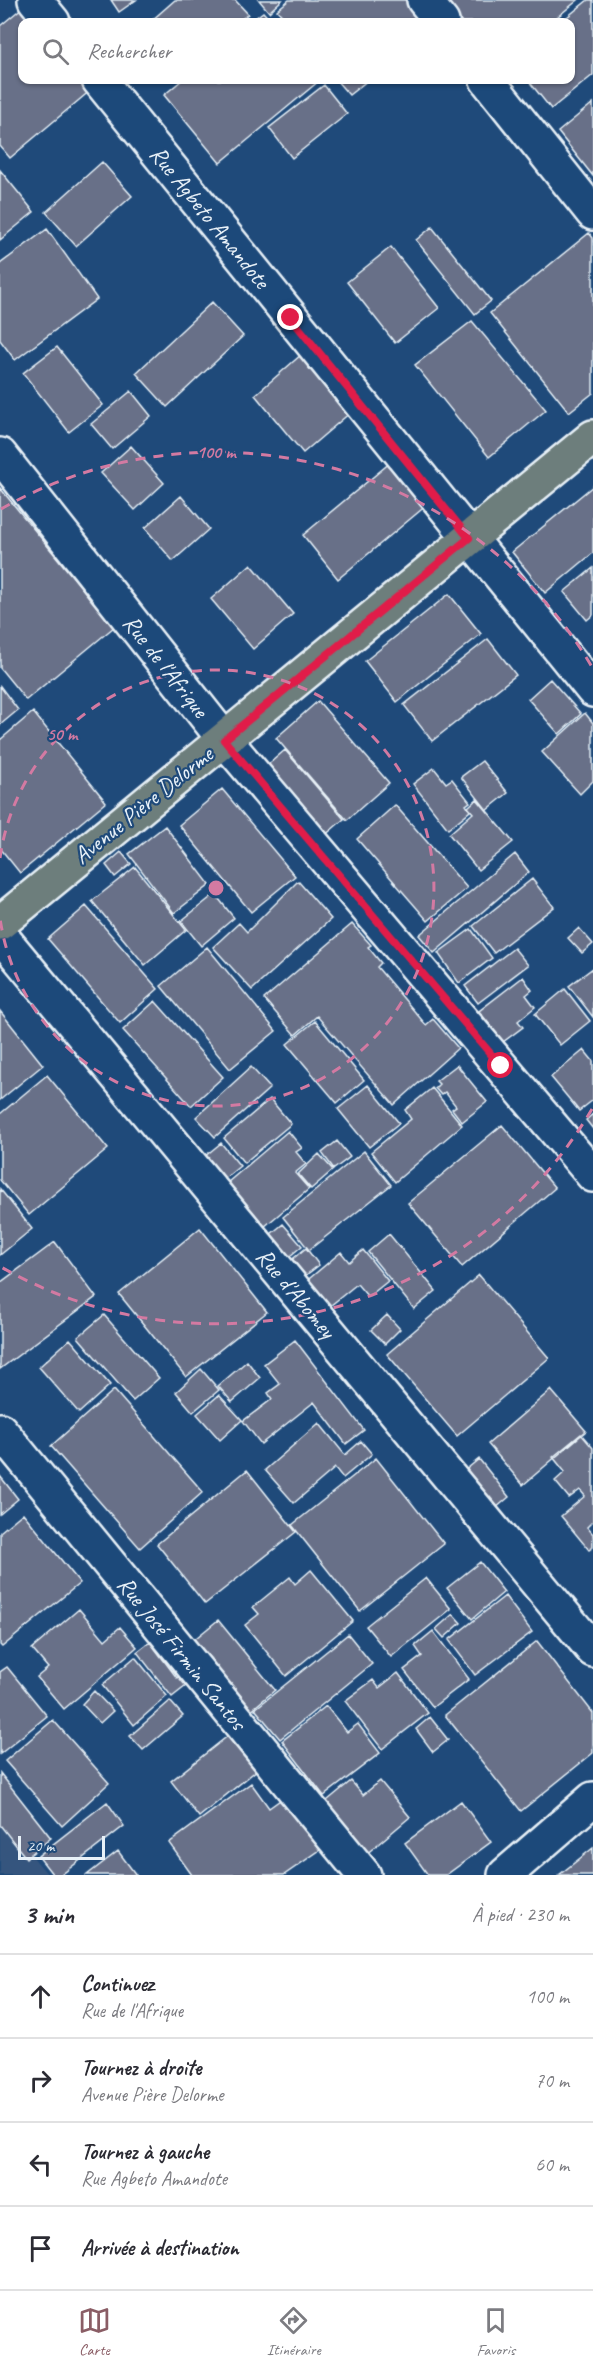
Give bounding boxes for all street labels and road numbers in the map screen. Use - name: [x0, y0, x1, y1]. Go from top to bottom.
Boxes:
- street label: Rue Agbeto Amandote: [143, 139, 278, 296]
- street label: Rue de l'Afrique: [116, 609, 217, 725]
- street label: Avenue Pière Delorme: [67, 738, 221, 870]
- street label: Rue d'Abomey: [250, 1242, 344, 1346]
- street label: Rue José Firmin Santos: [111, 1570, 254, 1737]

